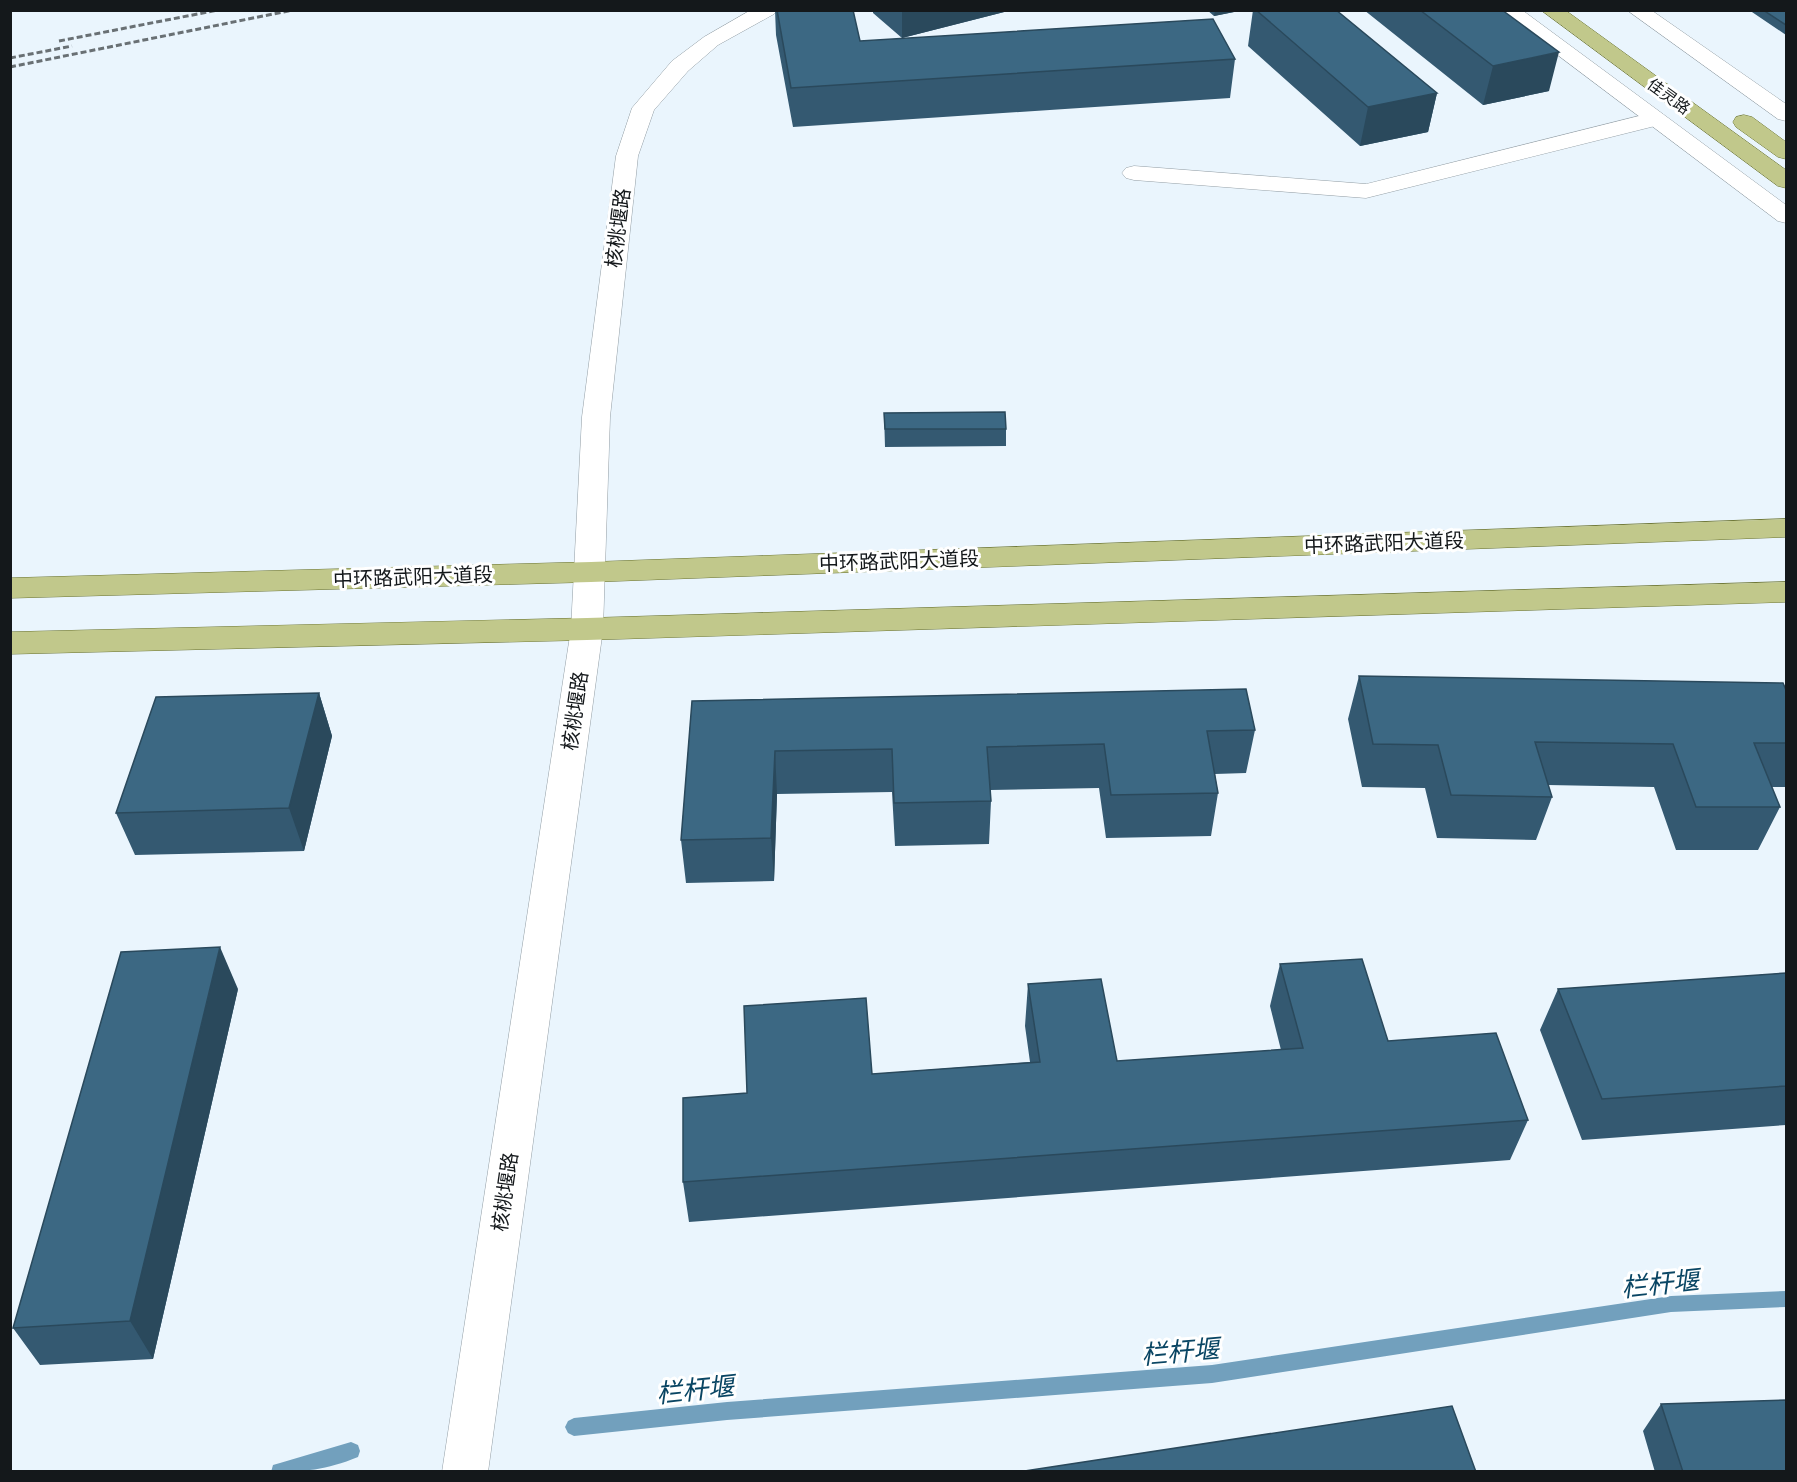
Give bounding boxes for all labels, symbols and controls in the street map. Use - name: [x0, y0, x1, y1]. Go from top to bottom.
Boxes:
- street label: 佳灵路: [1643, 75, 1693, 119]
- street label: 核桃堰路: [602, 187, 636, 269]
- street label: 中环路武阳大道段: [1304, 529, 1464, 559]
- street label: 中环路武阳大道段: [819, 547, 979, 577]
- street label: 中环路武阳大道段: [333, 563, 493, 593]
- street label: 核桃堰路: [559, 670, 593, 752]
- street label: 核桃堰路: [489, 1151, 523, 1233]
- water label: 栏杆堰: [1620, 1266, 1705, 1305]
- water label: 栏杆堰: [1140, 1334, 1224, 1372]
- water label: 栏杆堰: [655, 1372, 740, 1411]

